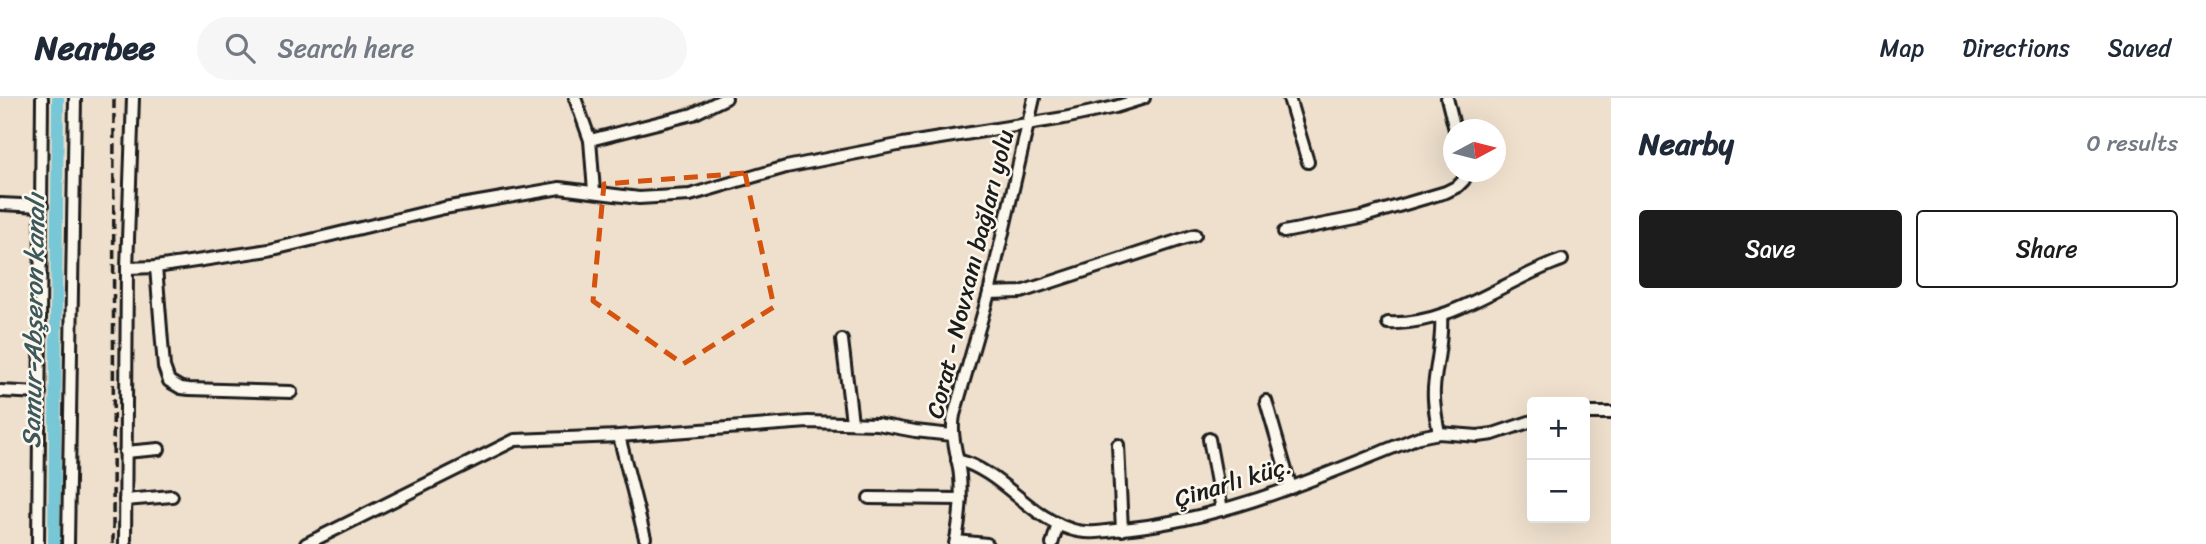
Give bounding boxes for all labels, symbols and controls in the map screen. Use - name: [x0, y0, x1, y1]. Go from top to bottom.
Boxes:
- search box: [197, 17, 687, 80]
- text: Nearbee: [35, 19, 155, 77]
- text: Search here: [277, 25, 414, 71]
- text: Map: [1880, 27, 1924, 69]
- text: Directions: [1962, 27, 2070, 69]
- text: Saved: [2108, 27, 2171, 69]
- icon: search: [221, 29, 259, 67]
- text: Nearby: [1639, 117, 1734, 171]
- north arrow: [1443, 119, 1506, 182]
- text: 0 results: [2086, 123, 2178, 164]
- street label: Corat - Novxanı bağları yolu: [914, 125, 1026, 423]
- water label: Samur-Abşeron kanalı: [8, 190, 58, 449]
- button: Save: [1639, 210, 1902, 288]
- button: Share: [1916, 210, 2178, 288]
- map controls: [1527, 397, 1590, 523]
- button: +: [1527, 397, 1590, 460]
- street label: Çinarlı küç.: [1169, 444, 1297, 520]
- button: −: [1527, 460, 1590, 523]

